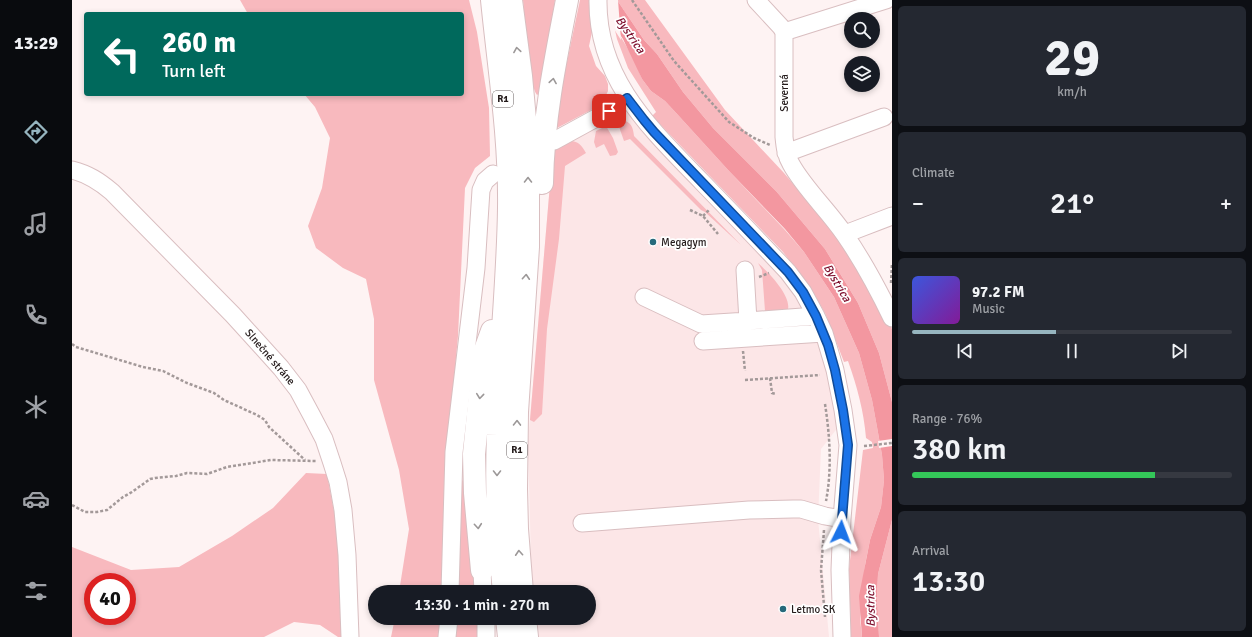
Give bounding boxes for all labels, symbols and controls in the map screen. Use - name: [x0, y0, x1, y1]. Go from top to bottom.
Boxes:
- map controls: [844, 12, 880, 92]
- button: search: [844, 12, 880, 48]
- water label: Bystrica: [612, 14, 649, 57]
- text: 260 m: [162, 26, 236, 60]
- text: 29: [1044, 26, 1100, 90]
- icon: left: [96, 28, 148, 80]
- text: 13:29: [14, 32, 58, 54]
- one-way arrow: [513, 47, 522, 53]
- button: layers: [844, 56, 880, 92]
- text: Turn left: [162, 60, 225, 82]
- street label: Severná: [778, 74, 791, 112]
- one-way arrow: [548, 78, 557, 84]
- text: km/h: [1057, 84, 1087, 100]
- road number: R1: [493, 91, 513, 107]
- pin: [592, 94, 626, 128]
- icon: arrive: [598, 100, 620, 122]
- icon: directions: [22, 118, 50, 146]
- text: Climate: [912, 165, 955, 181]
- one-way arrow: [524, 177, 532, 183]
- text: 21°: [1050, 185, 1094, 222]
- text: −: [912, 190, 924, 217]
- text: +: [1220, 190, 1232, 217]
- icon: music: [22, 210, 50, 238]
- place label: Megagym: [661, 236, 707, 249]
- marker: Megagym: [648, 237, 658, 247]
- water label: Bystrica: [820, 261, 855, 306]
- one-way arrow: [522, 274, 531, 280]
- text: 97.2 FM: [972, 283, 1024, 301]
- icon: phone: [22, 301, 50, 329]
- text: Music: [972, 301, 1005, 317]
- street label: Slnečné stráne: [242, 326, 298, 388]
- icon: previous: [954, 340, 976, 362]
- icon: pause: [1061, 340, 1083, 362]
- icon: next: [1168, 340, 1190, 362]
- icon: climate: [22, 393, 50, 421]
- one-way arrow: [475, 393, 484, 399]
- text: Range · 76%: [912, 411, 982, 427]
- one-way arrow: [513, 420, 521, 426]
- text: 380 km: [912, 431, 1007, 468]
- road number: R1: [507, 442, 527, 458]
- one-way arrow: [493, 470, 501, 476]
- icon: car: [22, 485, 50, 513]
- position arrow: [820, 511, 862, 553]
- one-way arrow: [473, 523, 482, 529]
- text: Arrival: [912, 543, 949, 559]
- one-way arrow: [514, 550, 523, 556]
- text: 13:30: [912, 563, 985, 600]
- speed limit sign: 40: [84, 573, 136, 625]
- icon: filters: [22, 577, 50, 605]
- water label: Bystrica: [863, 584, 879, 627]
- text: 13:30 · 1 min · 270 m: [415, 596, 549, 614]
- place label: Letmo SK: [791, 603, 836, 616]
- marker: Letmo SK: [778, 604, 788, 614]

